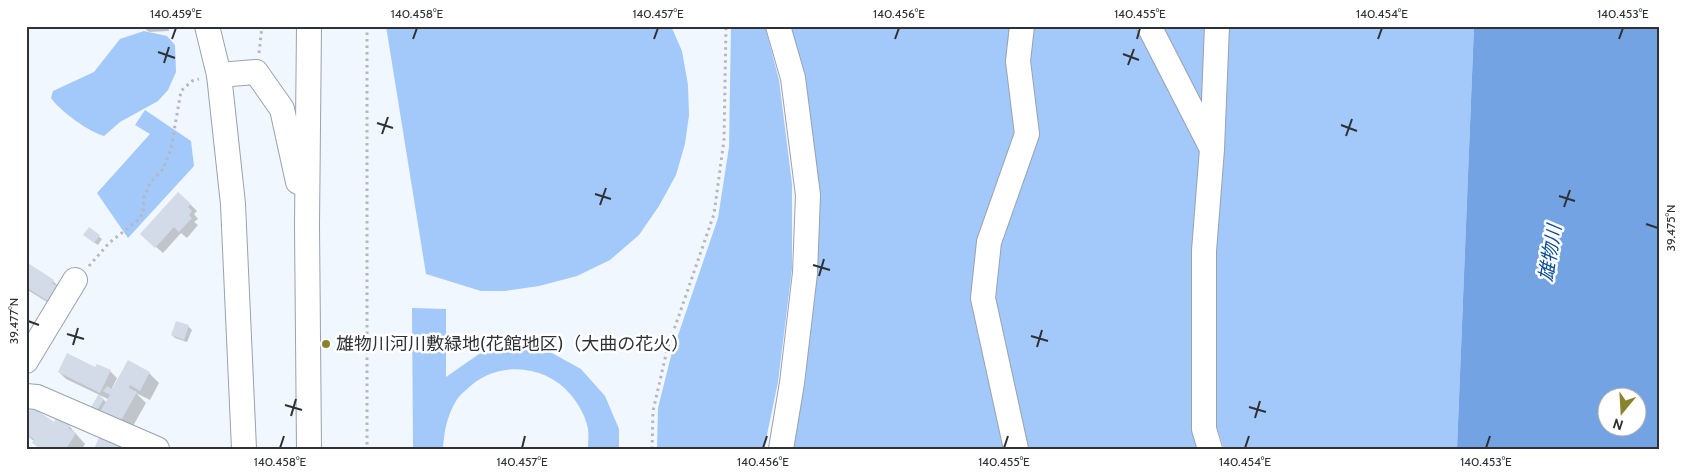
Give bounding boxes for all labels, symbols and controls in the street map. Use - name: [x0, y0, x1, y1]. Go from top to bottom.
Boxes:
- text: 140.459°E: [150, 6, 202, 21]
- text: 140.458°E: [391, 6, 444, 21]
- text: 140.457°E: [632, 6, 684, 21]
- text: 140.456°E: [873, 6, 925, 21]
- text: 140.455°E: [1114, 6, 1166, 21]
- text: 140.454°E: [1356, 6, 1408, 21]
- text: 140.453°E: [1597, 6, 1649, 21]
- text: 39.475°N: [1663, 205, 1678, 251]
- water label: 雄物川: [1534, 221, 1566, 283]
- text: 39.477°N: [6, 298, 21, 344]
- place label: 雄物川河川敷緑地(花館地区)（大曲の花火）: [336, 333, 689, 355]
- marker: 雄物川河川敷緑地(花館地区)（大曲の花火）: [320, 338, 332, 350]
- north arrow: [1598, 388, 1648, 438]
- text: N: [1610, 414, 1625, 434]
- text: 140.458°E: [254, 454, 307, 469]
- text: 140.457°E: [496, 454, 548, 469]
- text: 140.456°E: [737, 454, 789, 469]
- text: 140.455°E: [978, 454, 1030, 469]
- text: 140.454°E: [1219, 454, 1271, 469]
- text: 140.453°E: [1460, 454, 1512, 469]

